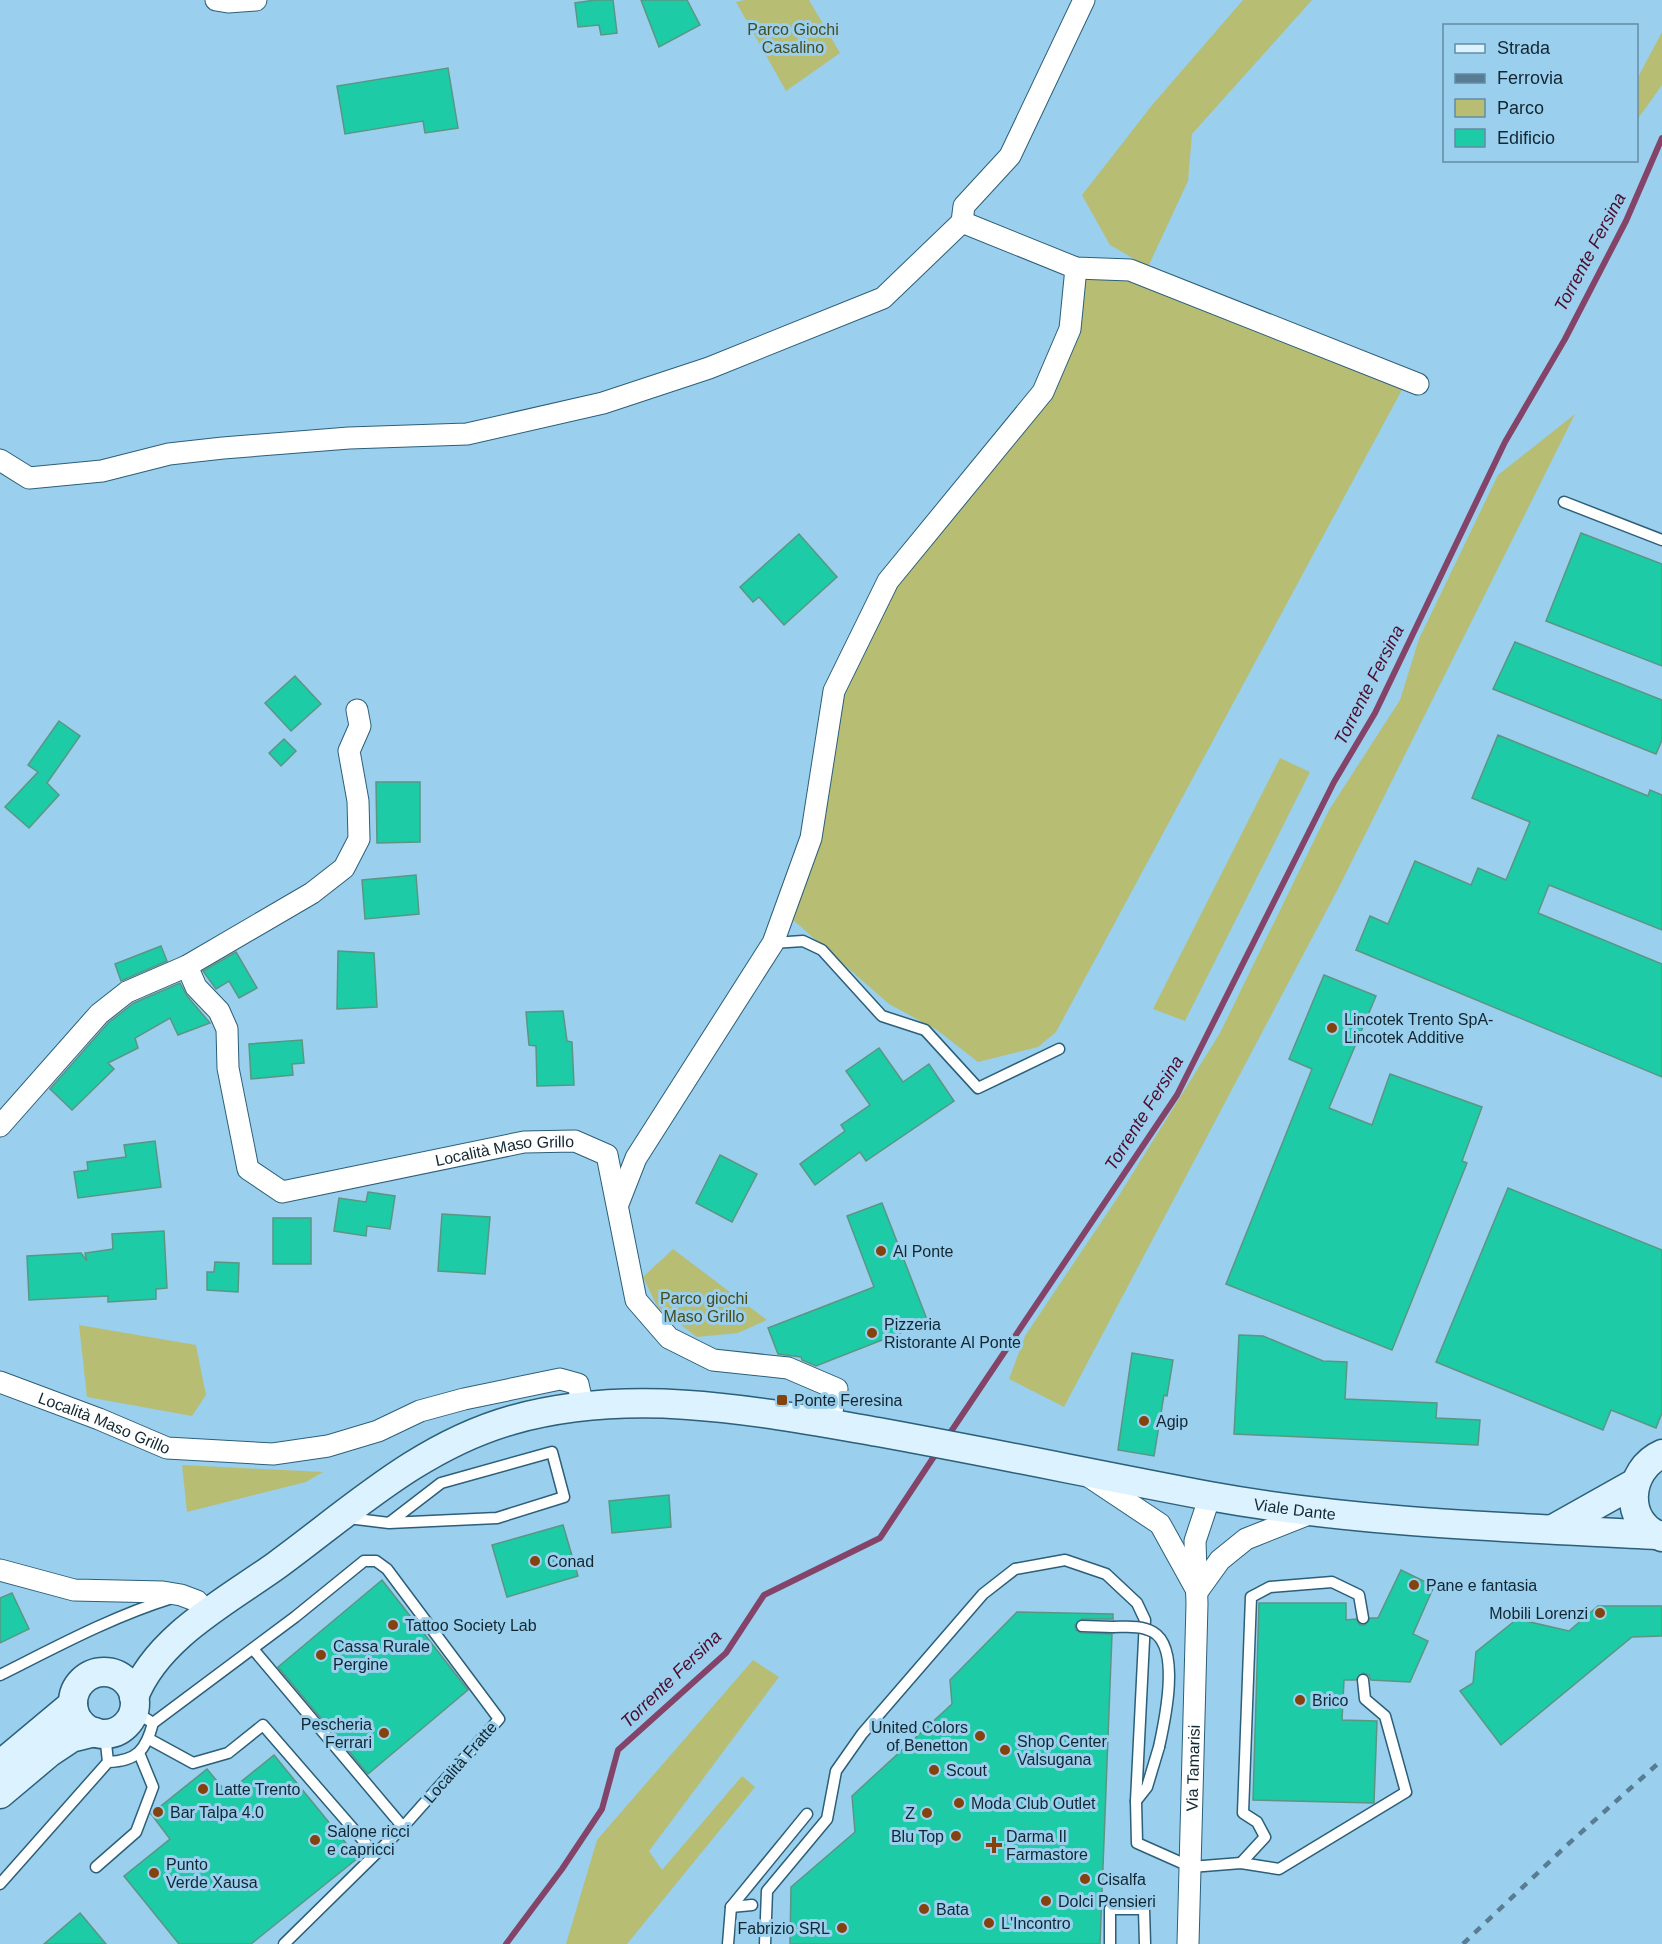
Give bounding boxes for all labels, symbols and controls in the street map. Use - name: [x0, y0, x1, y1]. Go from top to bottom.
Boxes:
- park label: Parco Giochi Casalino: [747, 21, 839, 56]
- legend: [1443, 24, 1638, 162]
- text: Strada: [1497, 38, 1551, 58]
- text: Ferrovia: [1497, 68, 1564, 88]
- text: Parco: [1497, 98, 1544, 118]
- text: Edificio: [1497, 128, 1555, 148]
- water label: Torrente Fersina: [1550, 189, 1630, 315]
- water label: Torrente Fersina: [1330, 622, 1408, 748]
- place label: Lincotek Trento SpA- Lincotek Additive: [1344, 1011, 1493, 1046]
- marker: Lincotek Trento SpA- Lincotek Additive: [1325, 1021, 1339, 1035]
- water label: Torrente Fersina: [1101, 1052, 1187, 1174]
- street label: Località Maso Grillo: [434, 1133, 574, 1169]
- place label: Al Ponte: [893, 1243, 954, 1260]
- marker: Al Ponte: [874, 1244, 888, 1258]
- park label: Parco giochi Maso Grillo: [660, 1290, 748, 1325]
- place label: Pizzeria Ristorante Al Ponte: [884, 1316, 1021, 1351]
- marker: Pizzeria Ristorante Al Ponte: [865, 1326, 879, 1340]
- street label: Località Maso Grillo: [36, 1389, 173, 1457]
- place label: Ponte Feresina: [794, 1392, 903, 1409]
- marker: Ponte Feresina: [775, 1393, 789, 1407]
- place label: Agip: [1156, 1413, 1188, 1430]
- marker: Agip: [1137, 1414, 1151, 1428]
- street label: Viale Dante: [1253, 1496, 1337, 1523]
- place label: Conad: [547, 1553, 594, 1570]
- marker: Conad: [528, 1554, 542, 1568]
- place label: Pane e fantasia: [1426, 1577, 1537, 1594]
- marker: Pane e fantasia: [1407, 1578, 1421, 1592]
- place label: Mobili Lorenzi: [1489, 1605, 1588, 1622]
- marker: Mobili Lorenzi: [1593, 1606, 1607, 1620]
- place label: Tattoo Society Lab: [405, 1617, 537, 1634]
- marker: Tattoo Society Lab: [386, 1618, 400, 1632]
- water label: Torrente Fersina: [617, 1626, 725, 1732]
- place label: Cassa Rurale Pergine: [333, 1638, 430, 1673]
- marker: Cassa Rurale Pergine: [314, 1648, 328, 1662]
- place label: Brico: [1312, 1692, 1349, 1709]
- marker: Brico: [1293, 1693, 1307, 1707]
- place label: Pescheria Ferrari: [301, 1716, 372, 1751]
- street label: Località Fratte: [421, 1718, 500, 1806]
- place label: United Colors of Benetton: [871, 1719, 968, 1754]
- street label: Via Tamarisi: [1184, 1725, 1203, 1812]
- marker: Pescheria Ferrari: [377, 1726, 391, 1740]
- marker: United Colors of Benetton: [973, 1729, 987, 1743]
- place label: Shop Center Valsugana: [1017, 1733, 1108, 1768]
- marker: Shop Center Valsugana: [998, 1743, 1012, 1757]
- place label: Scout: [946, 1762, 987, 1779]
- marker: Scout: [927, 1763, 941, 1777]
- place label: Latte Trento: [215, 1781, 300, 1798]
- marker: Latte Trento: [196, 1782, 210, 1796]
- place label: Moda Club Outlet: [971, 1795, 1096, 1812]
- marker: Moda Club Outlet: [952, 1796, 966, 1810]
- place label: Bar Talpa 4.0: [170, 1804, 264, 1821]
- marker: Bar Talpa 4.0: [151, 1805, 165, 1819]
- place label: Z: [905, 1805, 915, 1822]
- marker: Z: [920, 1806, 934, 1820]
- place label: Salone ricci e capricci: [327, 1823, 410, 1858]
- place label: Blu Top: [891, 1828, 944, 1845]
- place label: Darma Il Farmastore: [1006, 1828, 1088, 1863]
- marker: Blu Top: [949, 1829, 963, 1843]
- marker: Salone ricci e capricci: [308, 1833, 322, 1847]
- marker: Darma Il Farmastore: [987, 1838, 1001, 1852]
- place label: Punto Verde Xausa: [166, 1856, 258, 1891]
- marker: Punto Verde Xausa: [147, 1866, 161, 1880]
- place label: Cisalfa: [1097, 1871, 1146, 1888]
- marker: Cisalfa: [1078, 1872, 1092, 1886]
- place label: Dolci Pensieri: [1058, 1893, 1156, 1910]
- marker: Dolci Pensieri: [1039, 1894, 1053, 1908]
- place label: Bata: [936, 1901, 969, 1918]
- marker: Bata: [917, 1902, 931, 1916]
- place label: L'Incontro: [1001, 1915, 1071, 1932]
- marker: L'Incontro: [982, 1916, 996, 1930]
- place label: Fabrizio SRL: [738, 1920, 830, 1937]
- marker: Fabrizio SRL: [835, 1921, 849, 1935]

